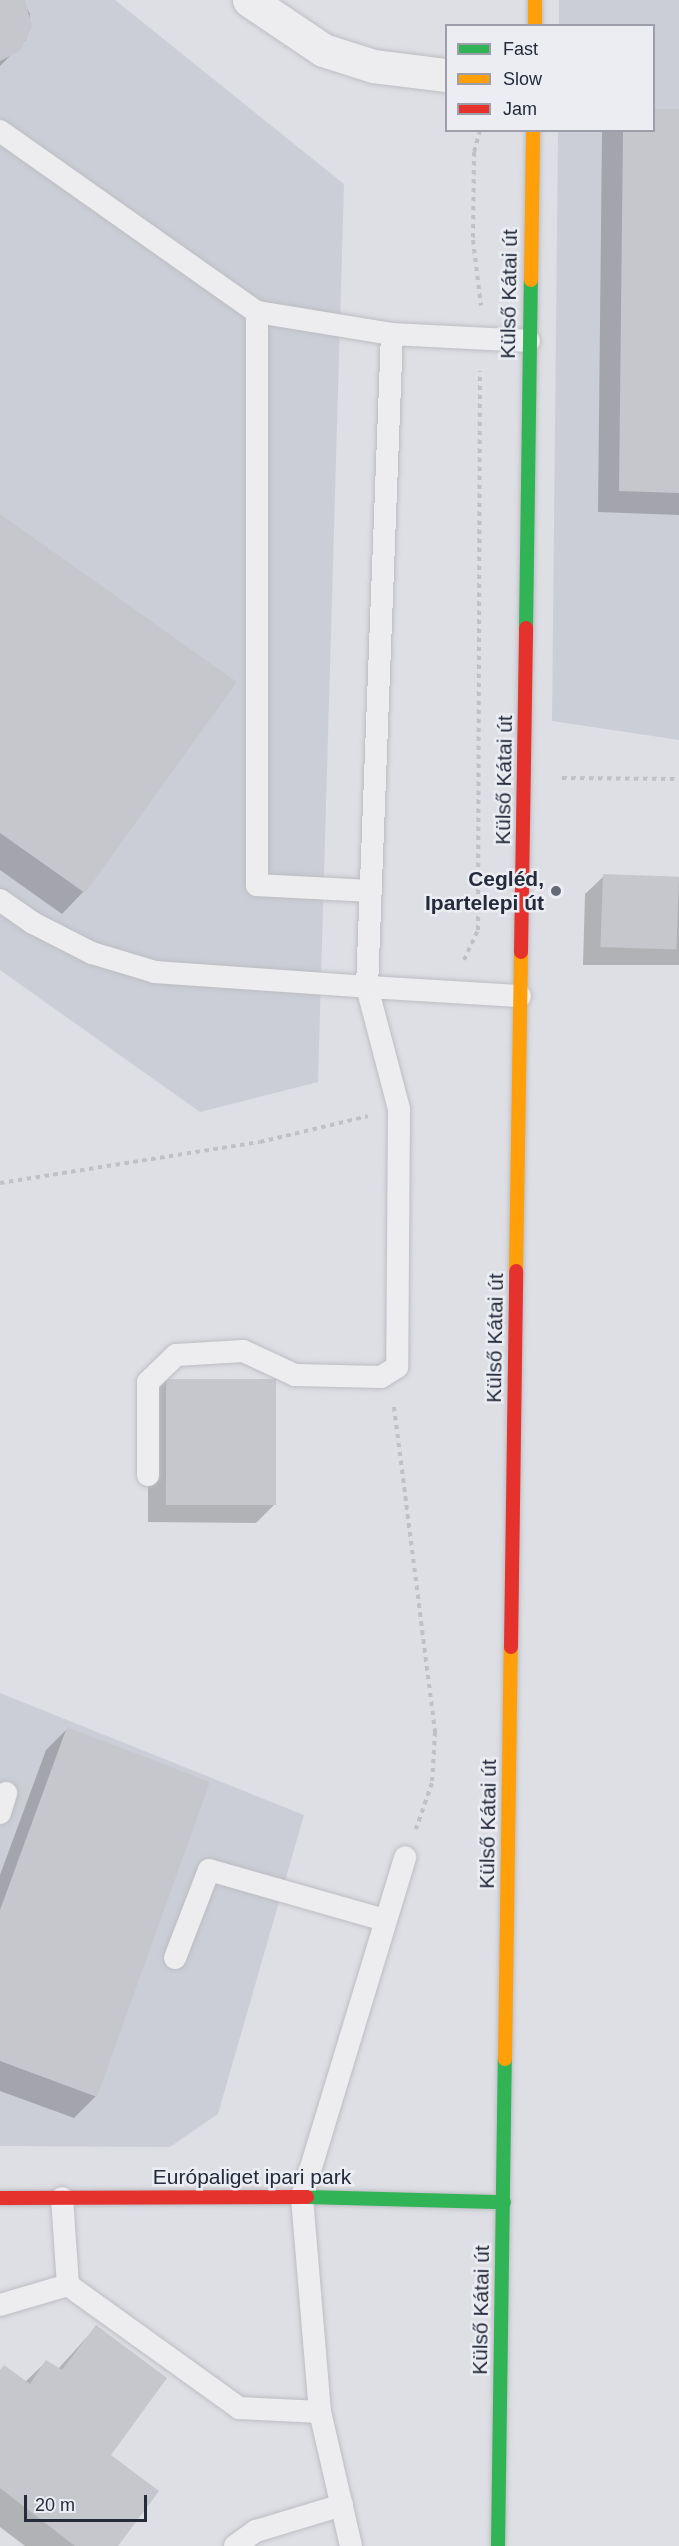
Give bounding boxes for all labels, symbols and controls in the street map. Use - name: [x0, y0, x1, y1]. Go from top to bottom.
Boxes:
- legend: [445, 24, 655, 132]
- text: Fast: [503, 39, 538, 59]
- text: Slow: [503, 69, 542, 89]
- text: Jam: [503, 99, 537, 119]
- street label: Külső Kátai út: [495, 229, 523, 359]
- street label: Külső Kátai út: [490, 715, 518, 845]
- place label: Cegléd, Ipartelepi út: [425, 866, 544, 916]
- marker: Cegléd, Ipartelepi út: [549, 884, 563, 898]
- street label: Külső Kátai út: [481, 1273, 509, 1403]
- street label: Külső Kátai út: [474, 1759, 502, 1889]
- street label: Európaliget ipari park: [153, 2164, 351, 2190]
- street label: Külső Kátai út: [467, 2245, 495, 2375]
- scale bar: [27, 2483, 150, 2521]
- text: 20 m: [35, 2495, 75, 2515]

